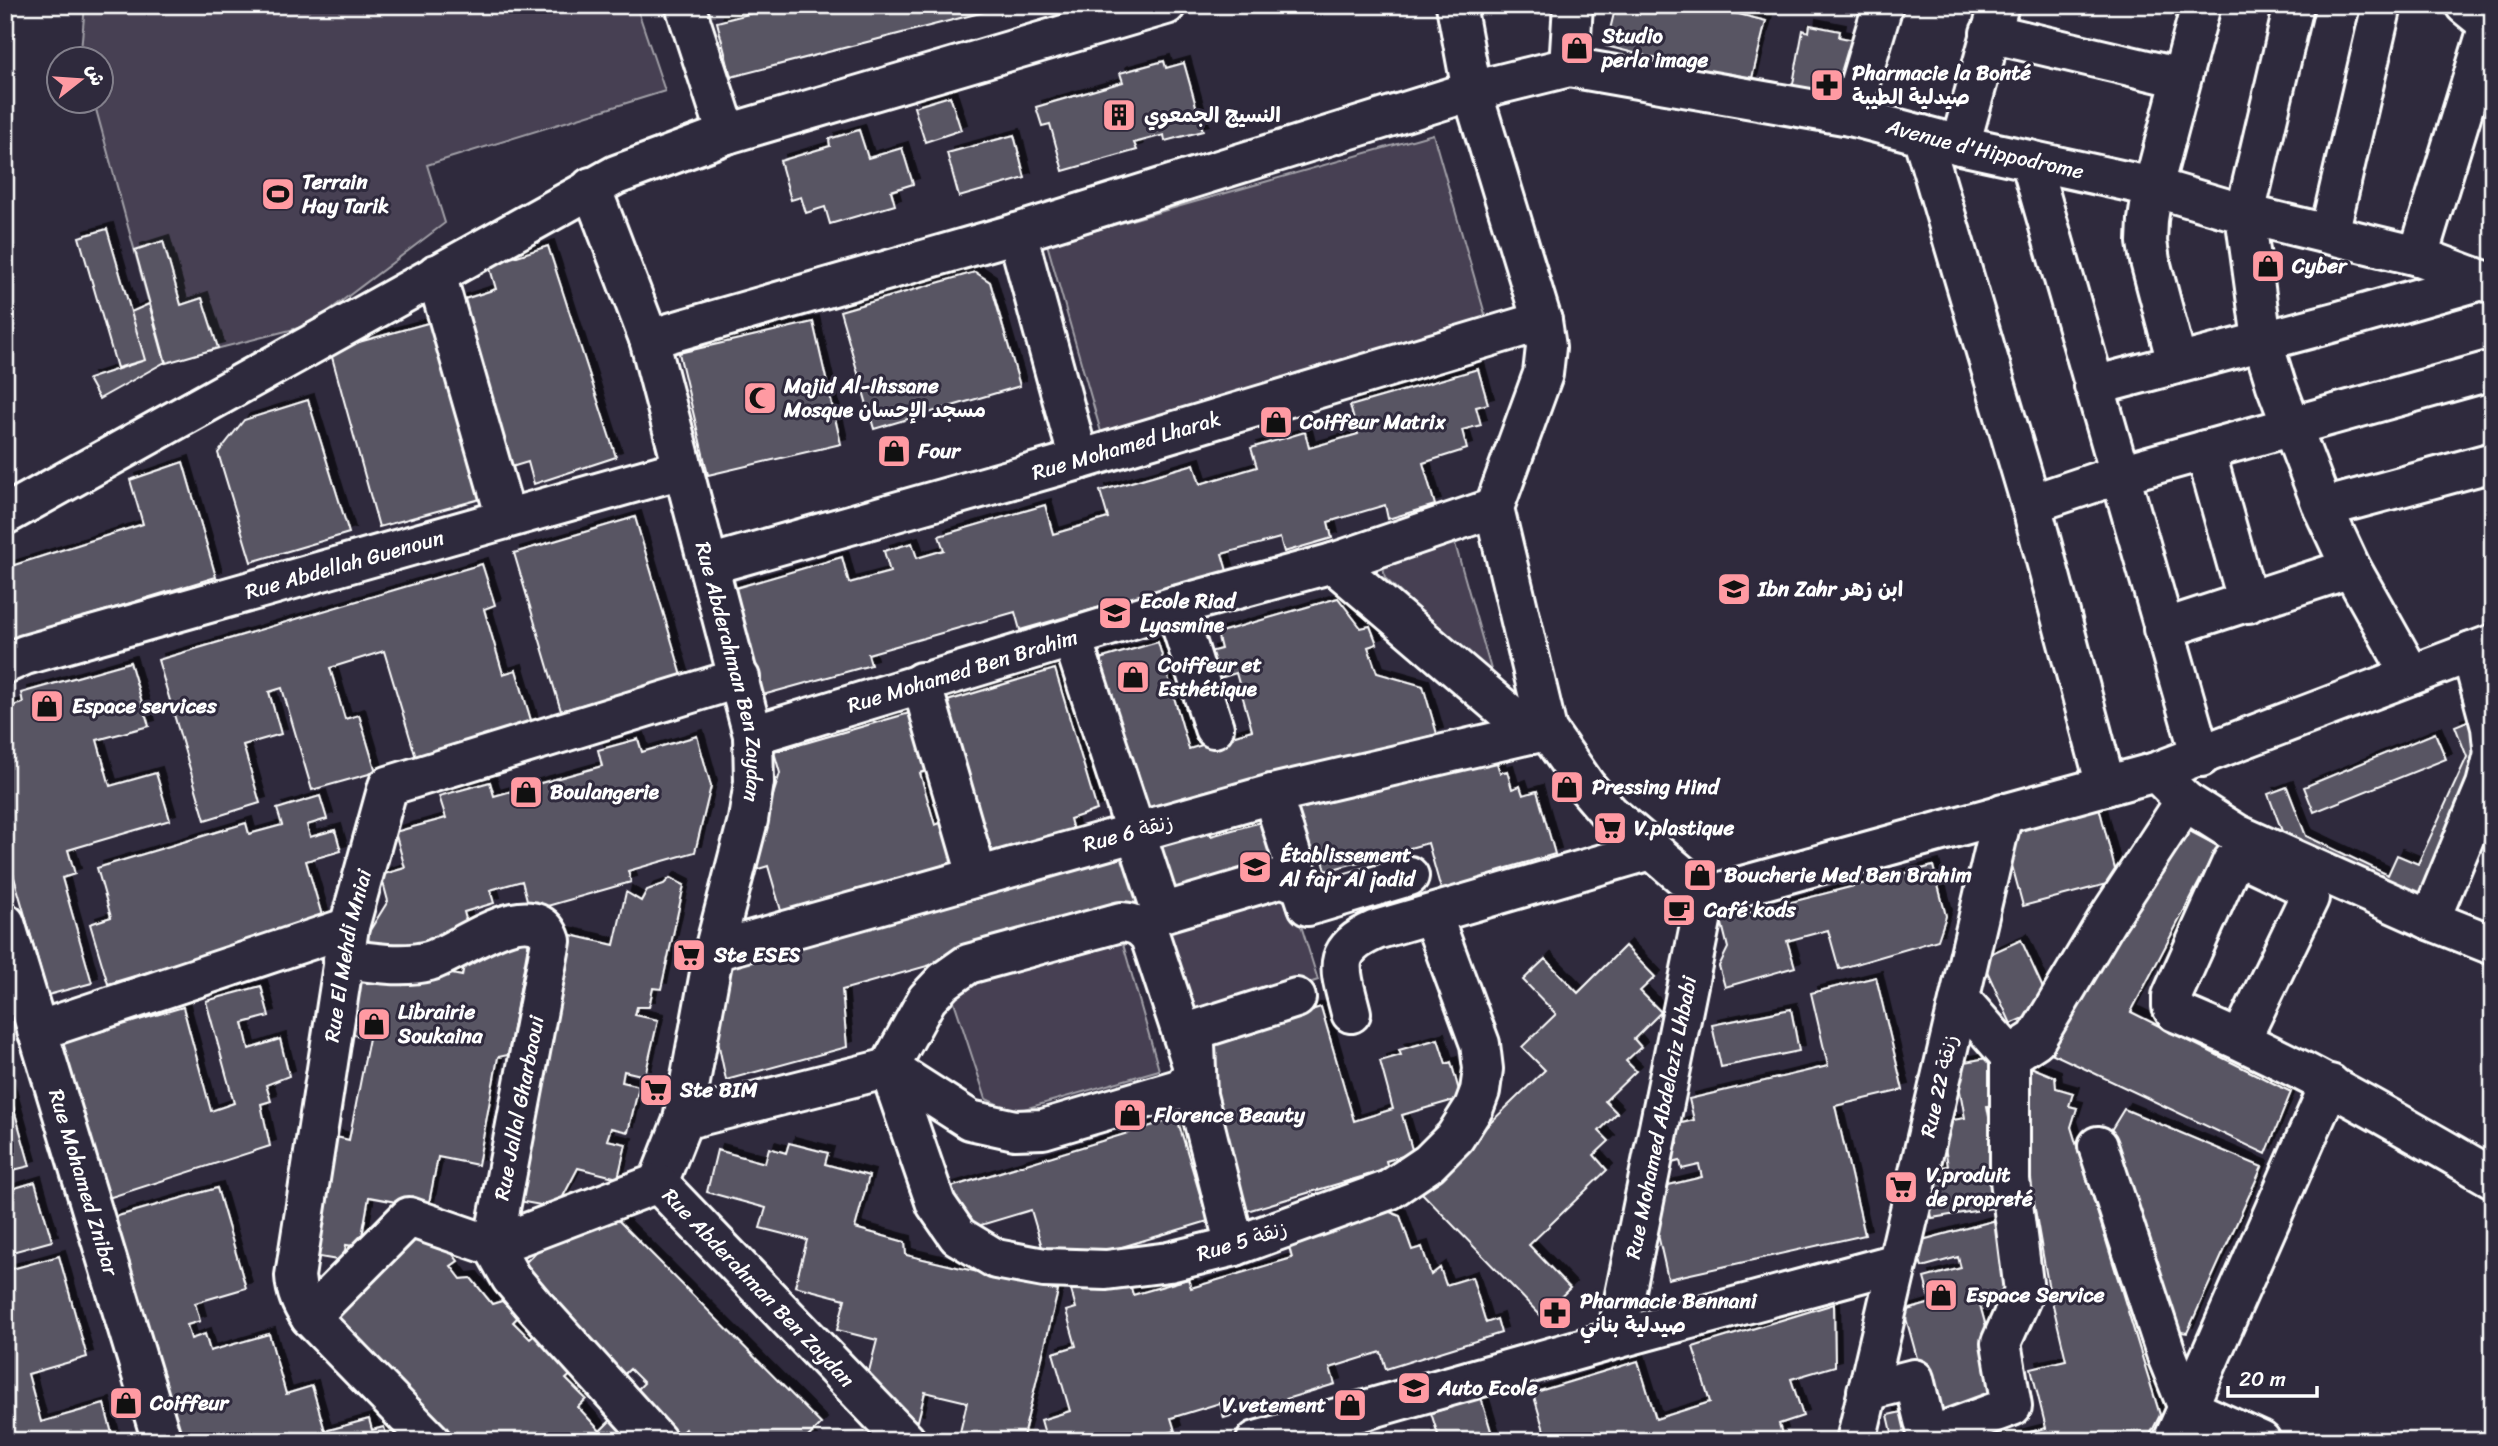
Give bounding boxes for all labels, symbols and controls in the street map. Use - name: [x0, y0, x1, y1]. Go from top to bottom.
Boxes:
- place label: Studio perla image: [1600, 17, 1709, 79]
- shop icon: Studio perla image: [1558, 29, 1596, 67]
- north arrow: [46, 46, 116, 116]
- place label: Pharmacie la Bonté صيدلية الطيبة: [1852, 54, 2031, 116]
- text: ش: [77, 60, 115, 90]
- pharmacy icon: Pharmacie la Bonté صيدلية الطيبة: [1808, 66, 1846, 104]
- building icon: النسيج الجمعوي: [1100, 96, 1138, 134]
- place label: النسيج الجمعوي: [1144, 96, 1281, 134]
- street label: Avenue d'Hippodrome: [1881, 107, 2088, 191]
- place label: Terrain Hay Tarik: [301, 163, 389, 225]
- sports icon: Terrain Hay Tarik: [259, 175, 297, 213]
- shop icon: Cyber: [2249, 247, 2287, 285]
- place label: Cyber: [2291, 247, 2348, 285]
- place label: Majid Al-Ihssane Mosque مسجد الإحسان: [783, 367, 986, 429]
- mosque icon: Majid Al-Ihssane Mosque مسجد الإحسان: [741, 379, 779, 417]
- street label: Rue Mohamed Lharak: [1027, 400, 1225, 491]
- shop icon: Coiffeur Matrix: [1257, 403, 1295, 441]
- place label: Coiffeur Matrix: [1299, 403, 1446, 441]
- shop icon: Four: [875, 432, 913, 470]
- place label: Four: [917, 432, 962, 470]
- street label: Rue Abdellah Guenoun: [241, 518, 448, 611]
- street label: Rue Abderahman Ben Zaydan: [684, 537, 773, 805]
- school or university icon: Ibn Zahr ابن زهر: [1715, 570, 1753, 608]
- place label: Ibn Zahr ابن زهر: [1757, 570, 1903, 608]
- place label: Ecole Riad Lyasmine: [1140, 582, 1237, 644]
- school or university icon: Ecole Riad Lyasmine: [1096, 594, 1134, 632]
- street label: Rue Mohamed Ben Brahim: [842, 618, 1082, 724]
- place label: Coiffeur et Esthétique: [1157, 646, 1262, 708]
- shop icon: Coiffeur et Esthétique: [1114, 658, 1152, 696]
- shop icon: Espace services: [28, 687, 66, 725]
- place label: Espace services: [72, 687, 217, 725]
- shop icon: Pressing Hind: [1548, 768, 1586, 806]
- place label: Pressing Hind: [1592, 768, 1721, 806]
- shop icon: Boulangerie: [507, 773, 545, 811]
- place label: Boulangerie: [550, 773, 660, 811]
- street label: Rue 6 زنقة: [1079, 803, 1177, 863]
- supermarket icon: V.plastique: [1591, 809, 1629, 847]
- place label: V.plastique: [1634, 809, 1734, 847]
- place label: Établissement Al fajr Al jadid: [1279, 836, 1417, 898]
- school or university icon: Établissement Al fajr Al jadid: [1236, 848, 1274, 886]
- shop icon: Boucherie Med Ben Brahim: [1681, 856, 1719, 894]
- place label: Boucherie Med Ben Brahim: [1724, 856, 1972, 894]
- street label: Rue El Mehdi Mniai: [312, 864, 383, 1045]
- cafe icon: Café kods: [1660, 891, 1698, 929]
- place label: Café kods: [1703, 891, 1797, 929]
- supermarket icon: Ste ESES: [670, 936, 708, 974]
- place label: Ste ESES: [713, 936, 801, 974]
- street label: Rue Mohamed Abdelaziz Lhbabi: [1614, 972, 1709, 1262]
- place label: Librairie Soukaina: [397, 993, 484, 1055]
- shop icon: Librairie Soukaina: [355, 1005, 393, 1043]
- street label: Rue Jallal Gharbaoui: [482, 1011, 556, 1204]
- street label: Rue 22 زنقة: [1909, 1031, 1969, 1141]
- supermarket icon: Ste BIM: [637, 1071, 675, 1109]
- place label: Ste BIM: [679, 1071, 757, 1109]
- street label: Rue Mohamed Znibar: [37, 1084, 130, 1282]
- shop icon: Florence Beauty: [1111, 1096, 1149, 1134]
- place label: Florence Beauty: [1153, 1096, 1306, 1134]
- place label: V.produit de propreté: [1926, 1156, 2033, 1218]
- supermarket icon: V.produit de propreté: [1882, 1168, 1920, 1206]
- street label: Rue Abderahman Ben Zaydan: [653, 1178, 864, 1397]
- street label: Rue 5 زنقة: [1192, 1209, 1292, 1273]
- shop icon: Espace Service: [1922, 1276, 1960, 1314]
- place label: Espace Service: [1966, 1276, 2105, 1314]
- place label: Pharmacie Bennani صيدلية بناني: [1580, 1282, 1758, 1344]
- pharmacy icon: Pharmacie Bennani صيدلية بناني: [1536, 1294, 1574, 1332]
- scale bar: [2228, 1355, 2318, 1399]
- text: 20 m: [2239, 1360, 2286, 1398]
- school or university icon: Auto Ecole: [1395, 1369, 1433, 1407]
- place label: Auto Ecole: [1437, 1369, 1538, 1407]
- shop icon: Coiffeur: [107, 1384, 145, 1422]
- place label: Coiffeur: [149, 1384, 231, 1422]
- place label: V.vetement: [1222, 1386, 1327, 1424]
- shop icon: V.vetement: [1331, 1386, 1369, 1424]

